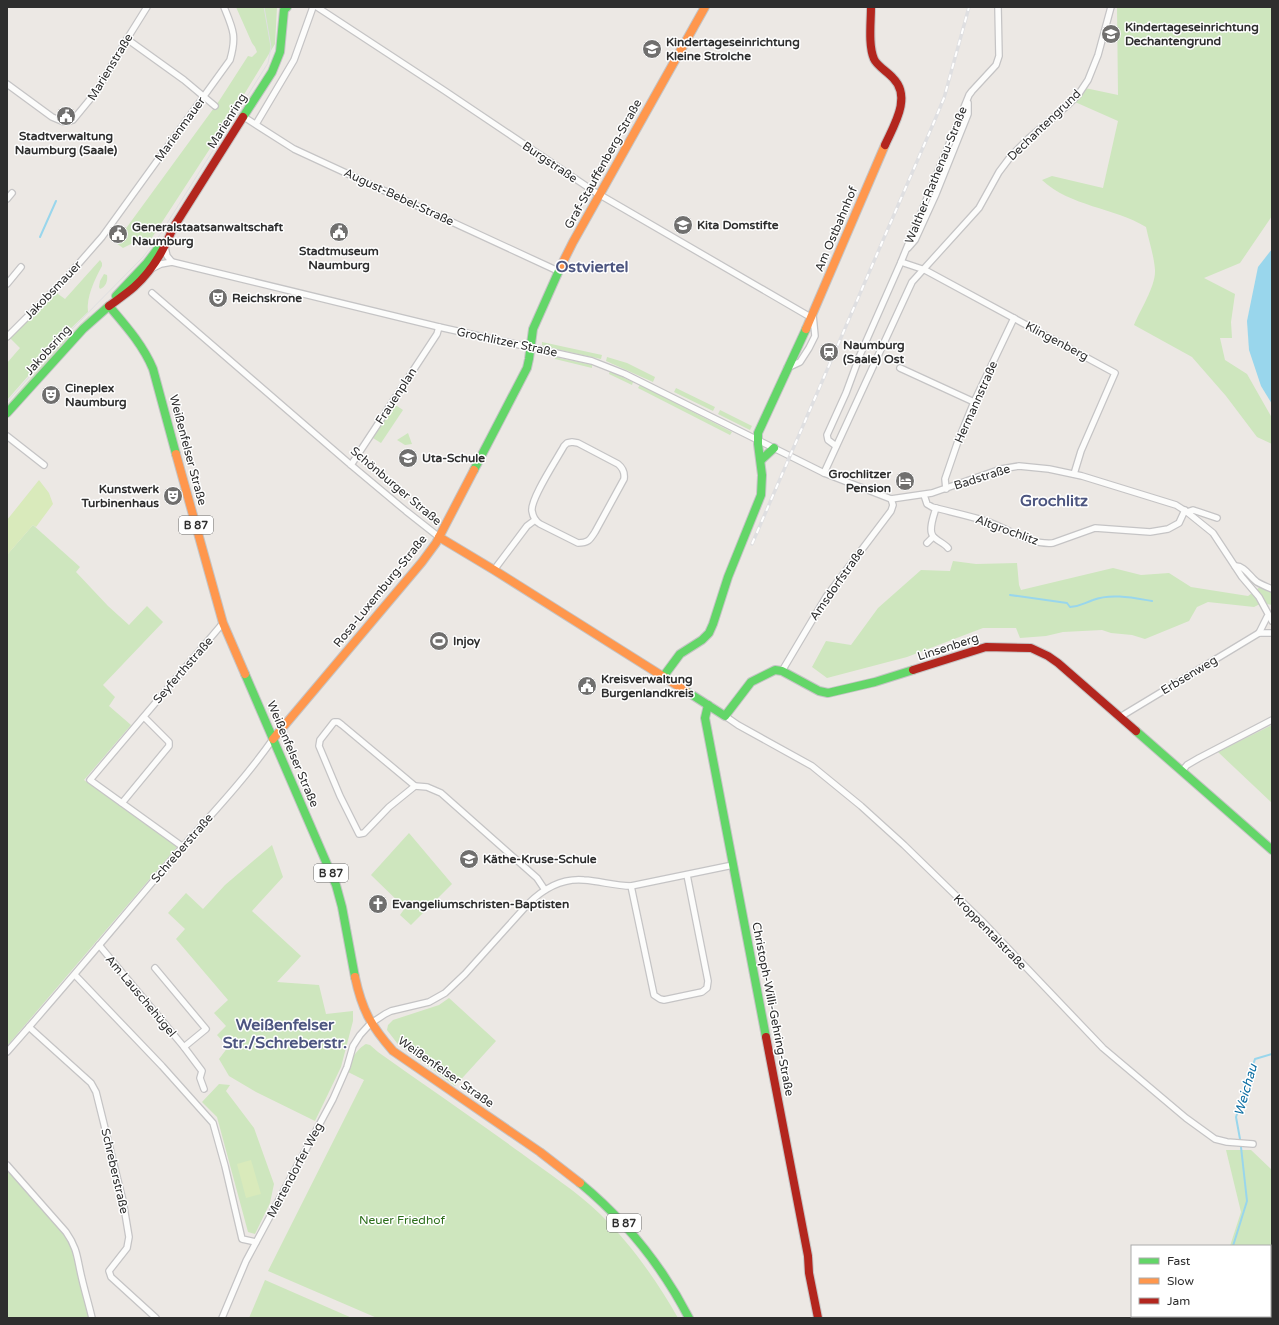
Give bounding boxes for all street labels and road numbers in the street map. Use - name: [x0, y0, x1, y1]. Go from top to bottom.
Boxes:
- street label: Marienstraße: [84, 31, 136, 103]
- street label: Dechantengrund: [1005, 87, 1083, 163]
- street label: Marienring: [205, 91, 249, 151]
- street label: Marienmauer: [152, 94, 208, 164]
- street label: Graf-Stauffenberg-Straße: [561, 97, 645, 231]
- street label: Walther-Rathenau-Straße: [902, 104, 970, 246]
- street label: Burgstraße: [520, 139, 580, 186]
- street label: August-Bebel-Straße: [342, 165, 456, 229]
- street label: Am Ostbahnhof: [812, 184, 860, 274]
- street label: Jakobsmauer: [22, 258, 85, 322]
- street label: Klingenberg: [1023, 319, 1091, 363]
- street label: Jakobsring: [22, 322, 74, 378]
- street label: Grochlitzer Straße: [455, 324, 559, 360]
- street label: Hermannstraße: [952, 359, 1000, 445]
- street label: Frauenplan: [373, 365, 419, 427]
- street label: Weißenfelser Straße: [166, 393, 210, 507]
- street label: Schönburger Straße: [348, 444, 444, 528]
- street label: Badstraße: [952, 461, 1012, 493]
- street label: Altgrochlitz: [974, 512, 1040, 548]
- road number: B 87: [179, 516, 213, 534]
- street label: Rosa-Luxemburg-Straße: [330, 532, 430, 650]
- street label: Amsdorfstraße: [807, 545, 867, 623]
- street label: Linsenberg: [916, 631, 980, 663]
- street label: Seyferthstraße: [150, 634, 216, 706]
- street label: Erbsenweg: [1158, 653, 1220, 697]
- street label: Weißenfelser Straße: [264, 699, 322, 809]
- street label: Schreberstraße: [148, 810, 216, 885]
- road number: B 87: [314, 864, 348, 882]
- street label: Kroppentalstraße: [951, 892, 1030, 973]
- street label: Christoph-Willi-Gehring-Straße: [749, 921, 797, 1097]
- street label: Am Lauschehügel: [103, 952, 179, 1040]
- street label: Weißenfelser Straße: [395, 1034, 497, 1111]
- street label: Mertendorfer Weg: [264, 1120, 326, 1220]
- street label: Schreberstraße: [98, 1127, 132, 1215]
- road number: B 87: [607, 1214, 641, 1232]

